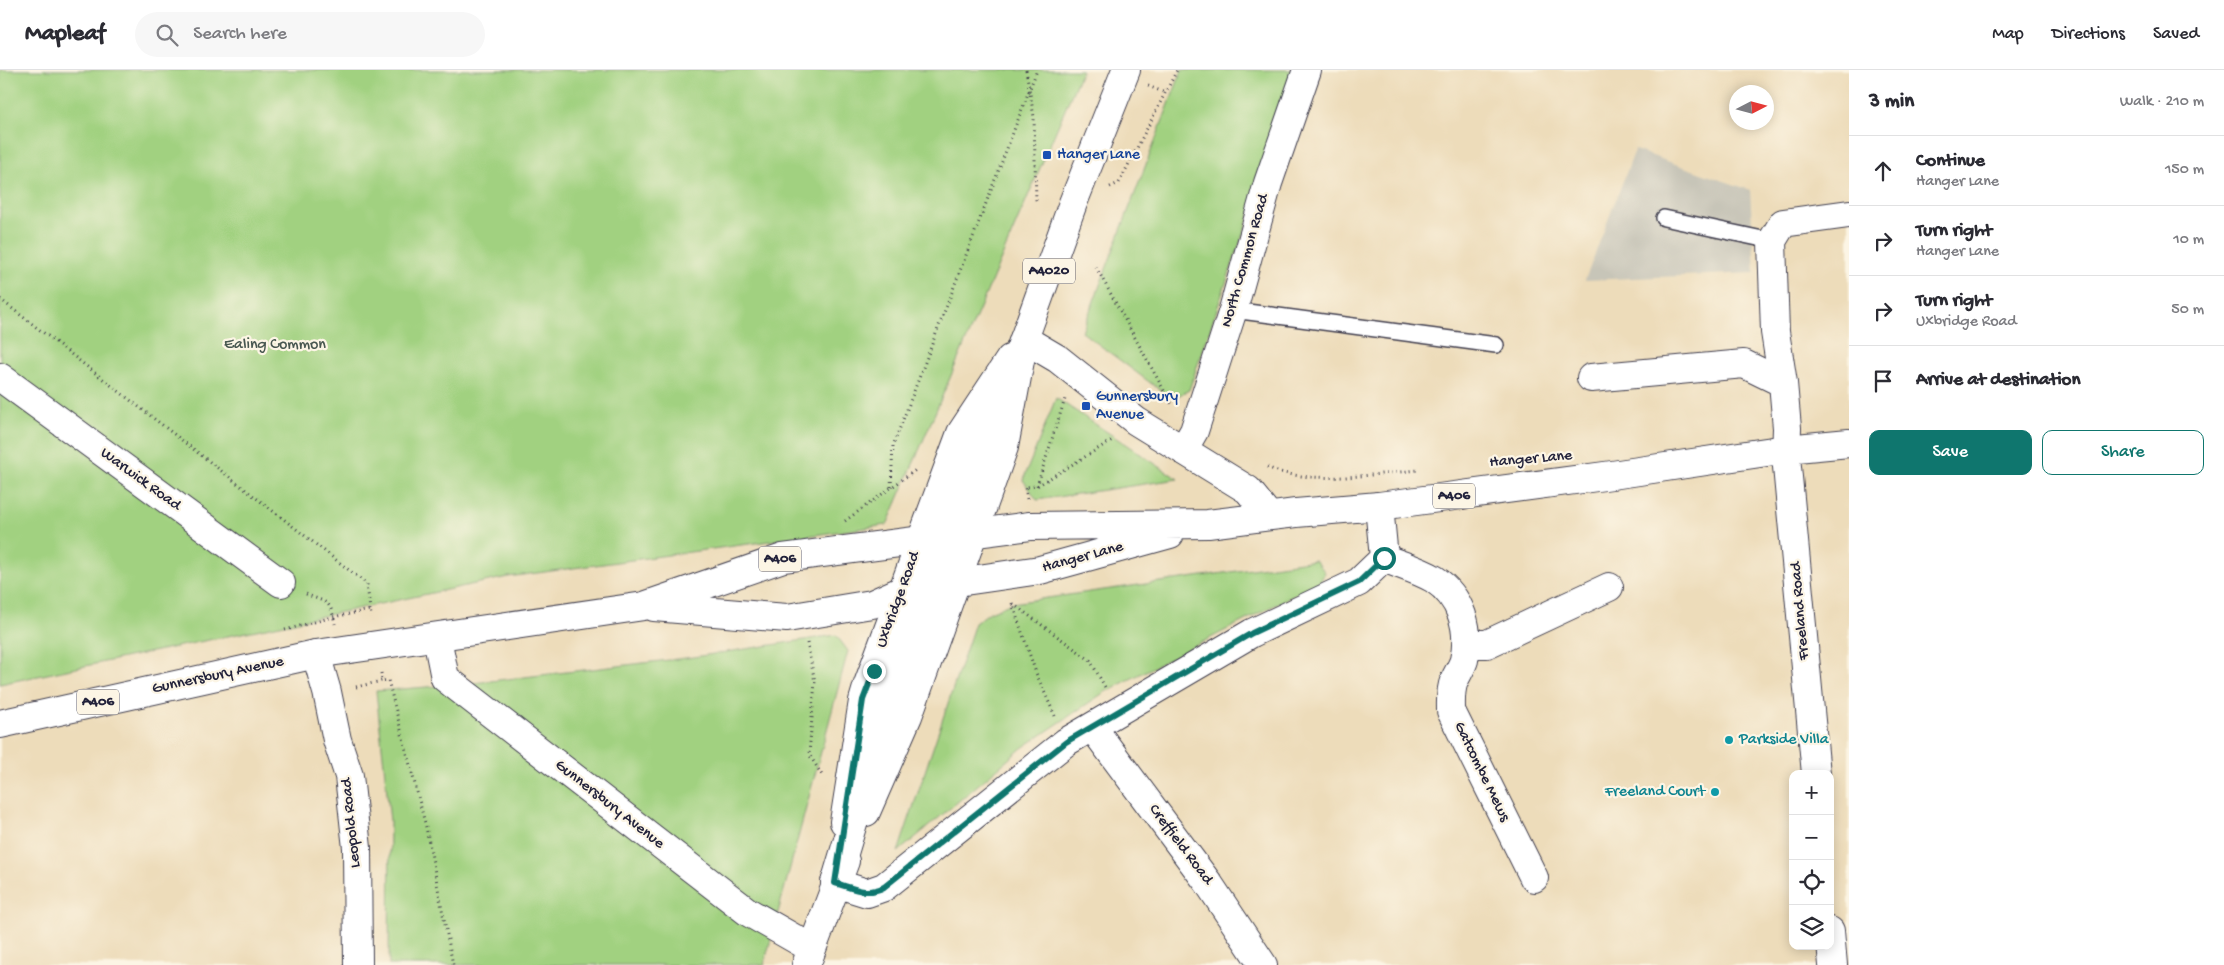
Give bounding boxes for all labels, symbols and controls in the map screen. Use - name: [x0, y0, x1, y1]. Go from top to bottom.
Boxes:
- search box: [135, 12, 485, 57]
- text: Mapleaf: [25, 20, 105, 49]
- icon: search: [153, 21, 181, 49]
- text: Search here: [193, 23, 287, 46]
- text: Map: [1992, 24, 2024, 45]
- text: Directions: [2052, 24, 2125, 45]
- text: Saved: [2153, 24, 2199, 45]
- north arrow: [1729, 85, 1774, 130]
- text: 3 min: [1869, 90, 1914, 115]
- text: Walk · 210 m: [2120, 93, 2204, 112]
- place label: Hanger Lane: [1057, 146, 1141, 165]
- marker: Hanger Lane: [1041, 149, 1053, 161]
- text: Continue: [1916, 150, 1985, 173]
- icon: ahead: [1869, 157, 1897, 185]
- text: 150 m: [2165, 161, 2204, 180]
- text: Hanger Lane: [1916, 173, 1999, 192]
- street label: North Common Road: [1218, 191, 1275, 330]
- text: Turn right: [1916, 220, 1992, 243]
- icon: right: [1869, 227, 1897, 255]
- text: 10 m: [2173, 231, 2204, 250]
- text: Hanger Lane: [1916, 243, 1999, 262]
- road number: A4020: [1023, 258, 1075, 284]
- text: Turn right: [1916, 290, 1992, 313]
- icon: right: [1869, 297, 1897, 325]
- text: 50 m: [2171, 301, 2204, 320]
- text: Uxbridge Road: [1916, 313, 2017, 332]
- park label: Ealing Common: [224, 336, 326, 355]
- icon: arrive: [1869, 367, 1897, 395]
- text: Arrive at destination: [1916, 369, 2080, 392]
- place label: Gunnersbury Avenue: [1096, 388, 1178, 425]
- marker: Gunnersbury Avenue: [1080, 400, 1092, 412]
- button: Save: [1869, 430, 2032, 475]
- button: Share: [2042, 430, 2204, 475]
- street label: Warwick Road: [96, 444, 185, 517]
- street label: Hanger Lane: [1489, 447, 1574, 473]
- road number: A406: [1433, 484, 1475, 508]
- street label: Hanger Lane: [1040, 538, 1126, 578]
- road number: A406: [759, 546, 801, 572]
- route start: [1373, 547, 1396, 570]
- street label: Uxbridge Road: [873, 548, 926, 651]
- street label: Freeland Road: [1787, 559, 1815, 662]
- street label: Gunnersbury Avenue: [150, 653, 286, 699]
- route end: [863, 660, 886, 683]
- road number: A406: [77, 690, 119, 714]
- street label: Gatcombe Mews: [1449, 719, 1514, 826]
- place label: Parkside Villa: [1738, 731, 1830, 750]
- marker: Parkside Villa: [1723, 734, 1735, 746]
- street label: Gunnersbury Avenue: [550, 756, 668, 854]
- map controls: [1789, 770, 1834, 950]
- button: +: [1789, 770, 1834, 815]
- street label: Leopold Road: [338, 776, 366, 869]
- place label: Freeland Court: [1604, 783, 1706, 802]
- marker: Freeland Court: [1709, 786, 1721, 798]
- street label: Creffield Road: [1144, 801, 1217, 890]
- button: −: [1789, 815, 1834, 860]
- button: locate: [1789, 860, 1834, 905]
- button: layers: [1789, 905, 1834, 950]

